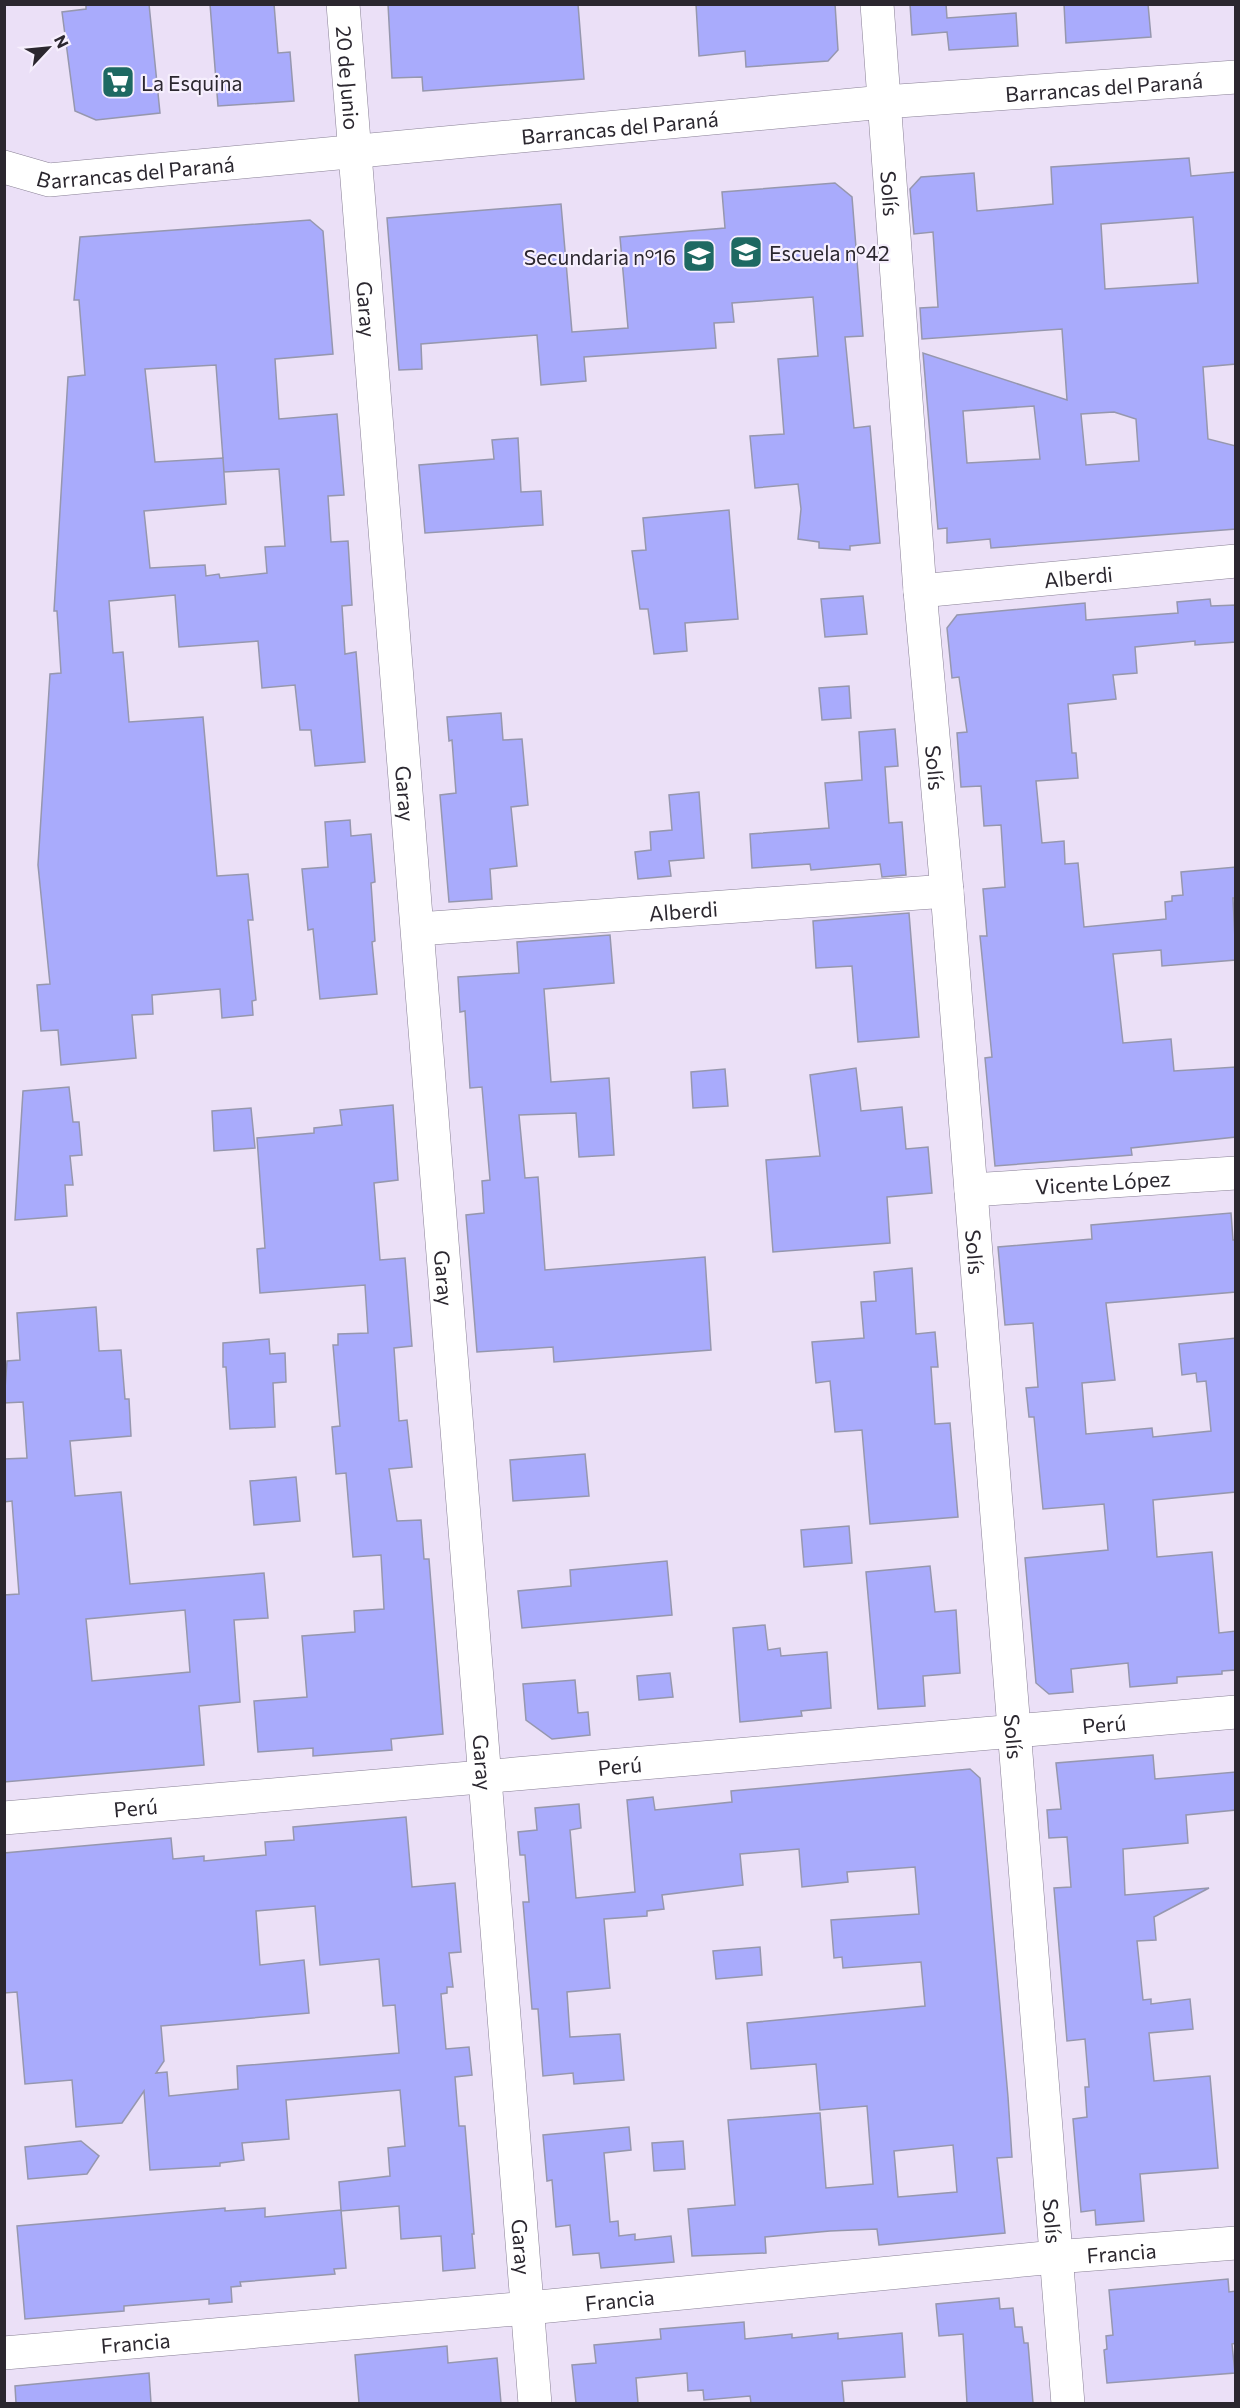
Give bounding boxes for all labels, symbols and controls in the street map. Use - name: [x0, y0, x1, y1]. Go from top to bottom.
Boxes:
- north arrow: [18, 18, 78, 78]
- street label: 20 de Junio: [332, 25, 366, 131]
- text: N: [51, 32, 73, 51]
- supermarket icon: La Esquina: [100, 64, 136, 100]
- street label: Barrancas del Paraná: [1004, 67, 1204, 106]
- place label: La Esquina: [141, 70, 242, 95]
- street label: Barrancas del Paraná: [520, 105, 719, 148]
- street label: Barrancas del Paraná: [34, 150, 236, 192]
- street label: Solís: [877, 170, 905, 217]
- school or university icon: Escuela nº42: [728, 234, 764, 270]
- school or university icon: Secundaria nº16: [681, 238, 717, 274]
- place label: Escuela nº42: [769, 240, 890, 265]
- place label: Secundaria nº16: [524, 244, 676, 269]
- street label: Garay: [353, 280, 382, 338]
- street label: Alberdi: [1043, 560, 1114, 592]
- street label: Solís: [921, 744, 950, 791]
- street label: Garay: [391, 764, 421, 823]
- street label: Alberdi: [648, 895, 719, 925]
- street label: Vicente López: [1034, 1165, 1171, 1198]
- street label: Solís: [962, 1229, 990, 1276]
- street label: Garay: [430, 1249, 460, 1307]
- street label: Perú: [1081, 1709, 1127, 1738]
- street label: Solís: [1000, 1713, 1029, 1760]
- street label: Garay: [469, 1733, 498, 1792]
- street label: Perú: [597, 1751, 643, 1779]
- street label: Perú: [113, 1792, 159, 1821]
- street label: Solís: [1039, 2197, 1068, 2244]
- street label: Garay: [508, 2218, 537, 2276]
- street label: Francia: [1086, 2237, 1157, 2267]
- street label: Francia: [584, 2283, 656, 2315]
- street label: Francia: [100, 2326, 171, 2357]

